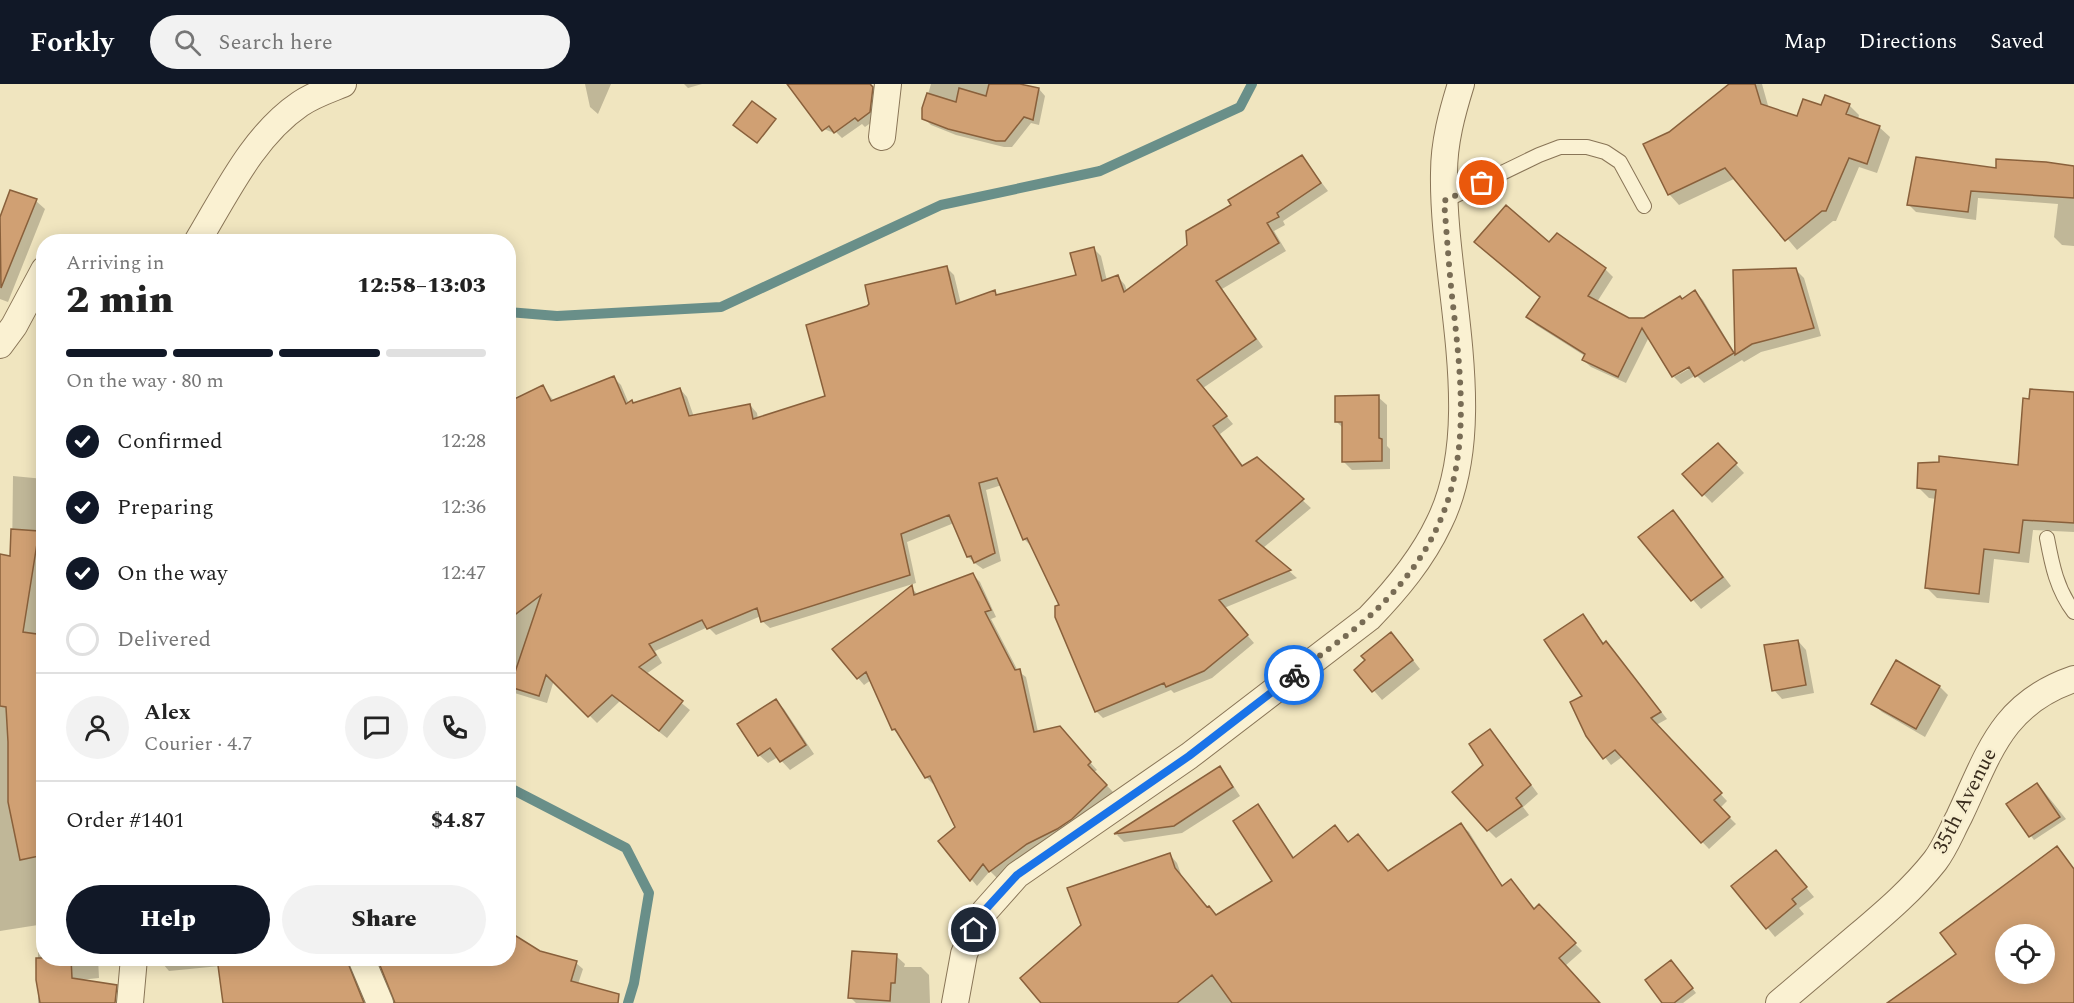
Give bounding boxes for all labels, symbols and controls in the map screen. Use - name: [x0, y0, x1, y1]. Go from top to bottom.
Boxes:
- search box: [150, 15, 570, 69]
- text: Forkly: [30, 21, 114, 64]
- icon: search: [171, 26, 204, 59]
- text: Search here: [219, 26, 333, 59]
- text: Map: [1784, 26, 1826, 58]
- text: Directions: [1859, 26, 1957, 58]
- text: Saved: [1990, 26, 2044, 58]
- pin: [1456, 157, 1507, 208]
- icon: bag: [1465, 166, 1498, 199]
- text: Arriving in: [66, 248, 164, 278]
- text: 12:58–13:03: [357, 269, 486, 302]
- text: 2 min: [66, 271, 174, 330]
- text: On the way · 80 m: [66, 366, 224, 396]
- icon: check: [66, 425, 99, 458]
- text: Confirmed: [117, 425, 223, 458]
- text: 12:28: [441, 426, 486, 456]
- icon: check: [66, 491, 99, 524]
- text: Preparing: [117, 491, 214, 524]
- text: 12:36: [441, 492, 486, 522]
- icon: check: [66, 557, 99, 590]
- text: On the way: [117, 557, 228, 590]
- text: 12:47: [441, 558, 486, 588]
- text: Delivered: [117, 623, 211, 656]
- courier: [1264, 645, 1324, 705]
- icon: bike: [1278, 659, 1311, 692]
- button: person: [66, 696, 129, 759]
- text: Alex: [144, 696, 191, 729]
- button: chat: [345, 696, 408, 759]
- button: phone: [423, 696, 486, 759]
- text: Courier · 4.7: [144, 729, 252, 759]
- street label: 35th Avenue: [1925, 742, 2005, 860]
- text: Order #1401: [66, 804, 185, 837]
- text: $4.87: [431, 804, 486, 837]
- button: Help: [66, 885, 270, 954]
- button: Share: [282, 885, 486, 954]
- pin: [948, 904, 999, 955]
- icon: home: [957, 913, 990, 946]
- map controls: [1995, 924, 2055, 984]
- button: locate: [1995, 924, 2055, 984]

